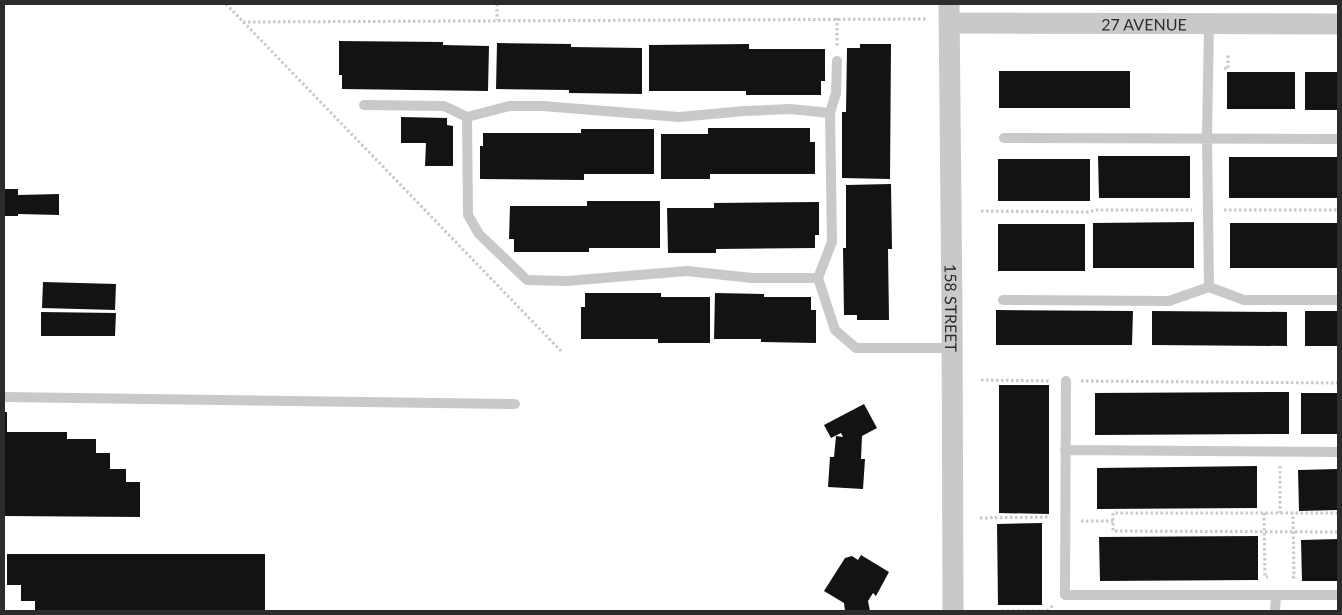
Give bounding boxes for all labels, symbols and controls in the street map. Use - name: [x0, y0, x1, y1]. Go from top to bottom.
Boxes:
- street label: 27 AVENUE: [1101, 14, 1187, 33]
- street label: 158 STREET: [942, 264, 962, 353]

